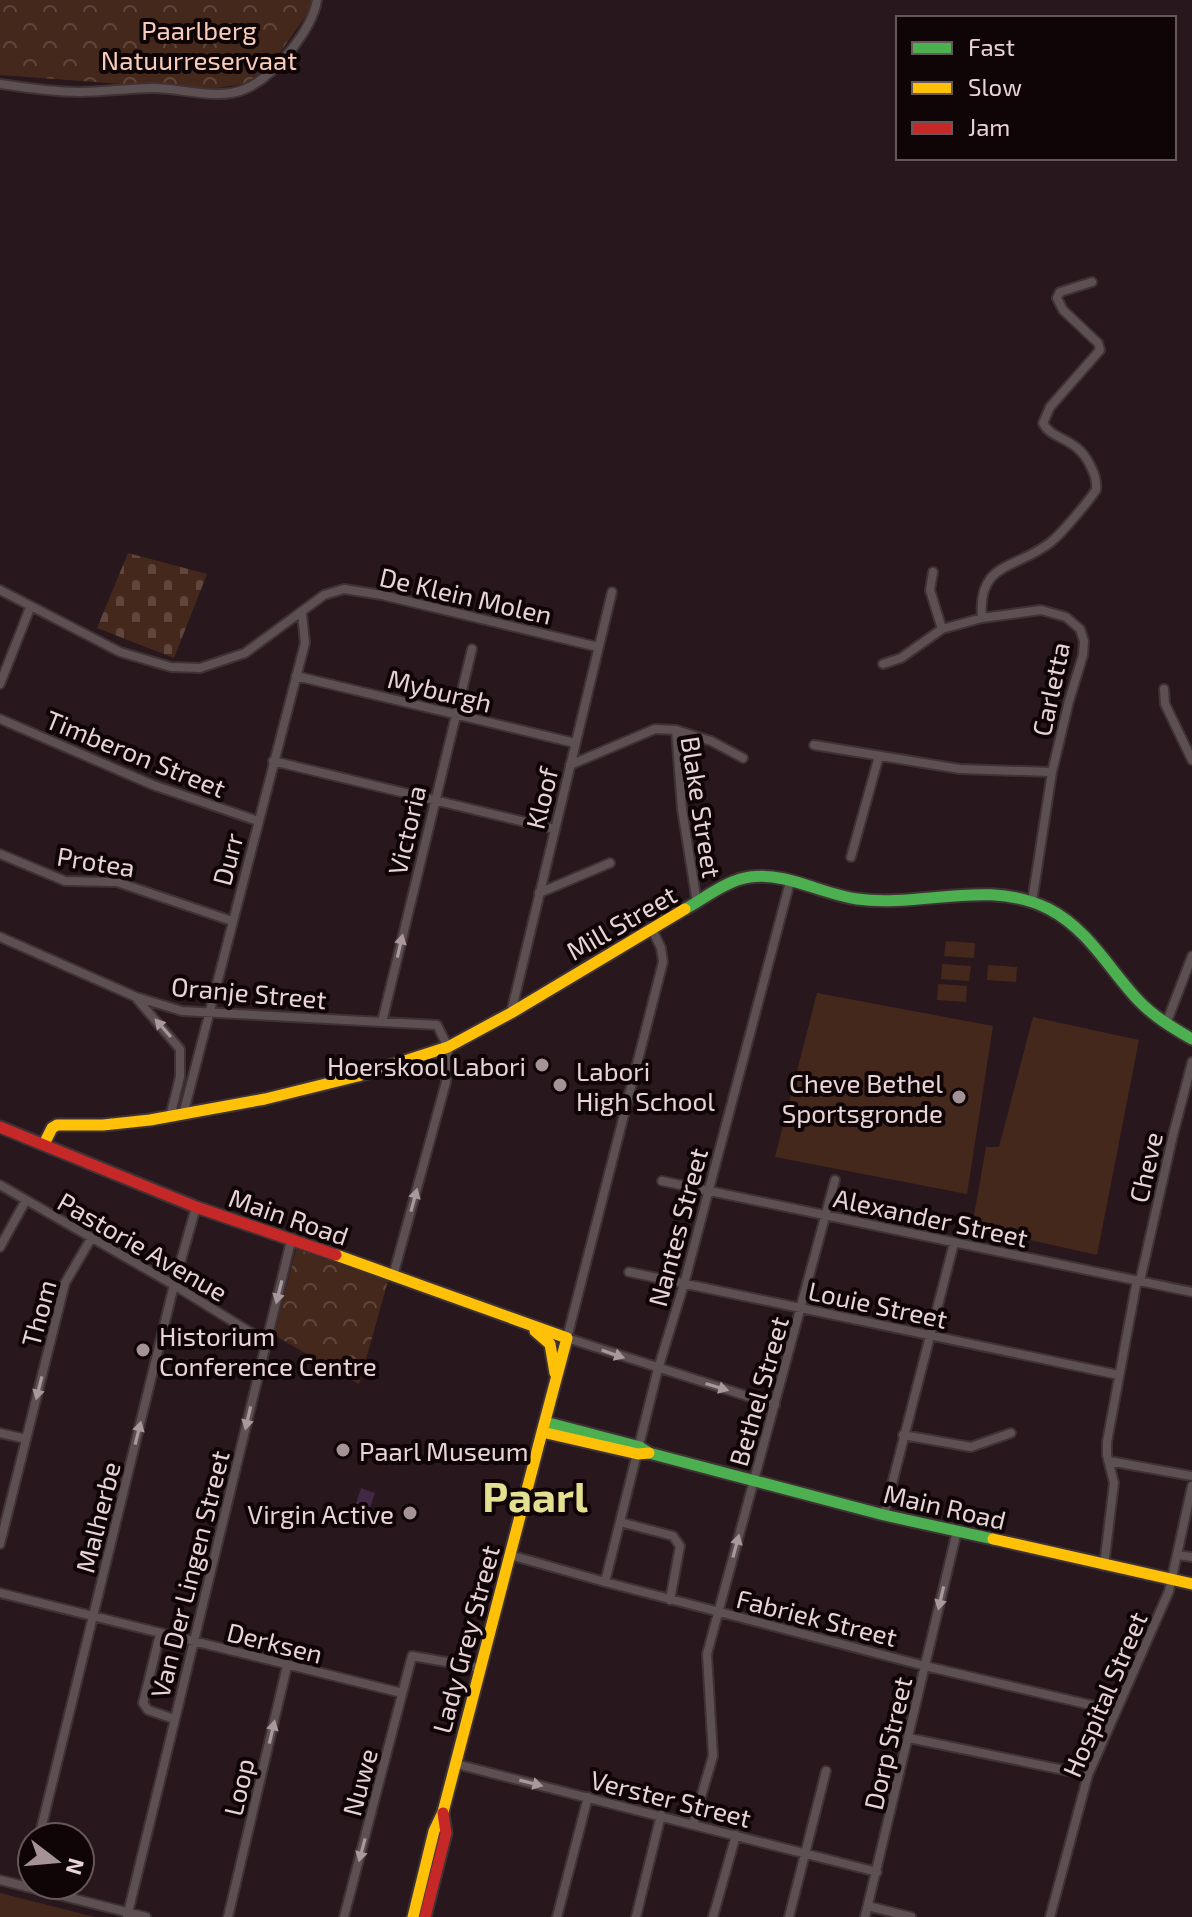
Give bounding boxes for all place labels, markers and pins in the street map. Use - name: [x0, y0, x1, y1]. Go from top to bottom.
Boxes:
- place label: Hoerskool Labori: [327, 1050, 526, 1081]
- place label: Labori High School: [576, 1055, 715, 1116]
- marker: Hoerskool Labori: [533, 1056, 551, 1074]
- place label: Cheve Bethel Sportsgronde: [782, 1067, 943, 1128]
- marker: Labori High School: [551, 1076, 569, 1094]
- marker: Cheve Bethel Sportsgronde: [950, 1088, 968, 1106]
- place label: Historium Conference Centre: [159, 1320, 377, 1381]
- marker: Historium Conference Centre: [134, 1341, 152, 1359]
- place label: Paarl Museum: [359, 1435, 528, 1466]
- marker: Paarl Museum: [334, 1441, 352, 1459]
- place label: Virgin Active: [247, 1498, 394, 1529]
- marker: Virgin Active: [401, 1504, 419, 1522]

